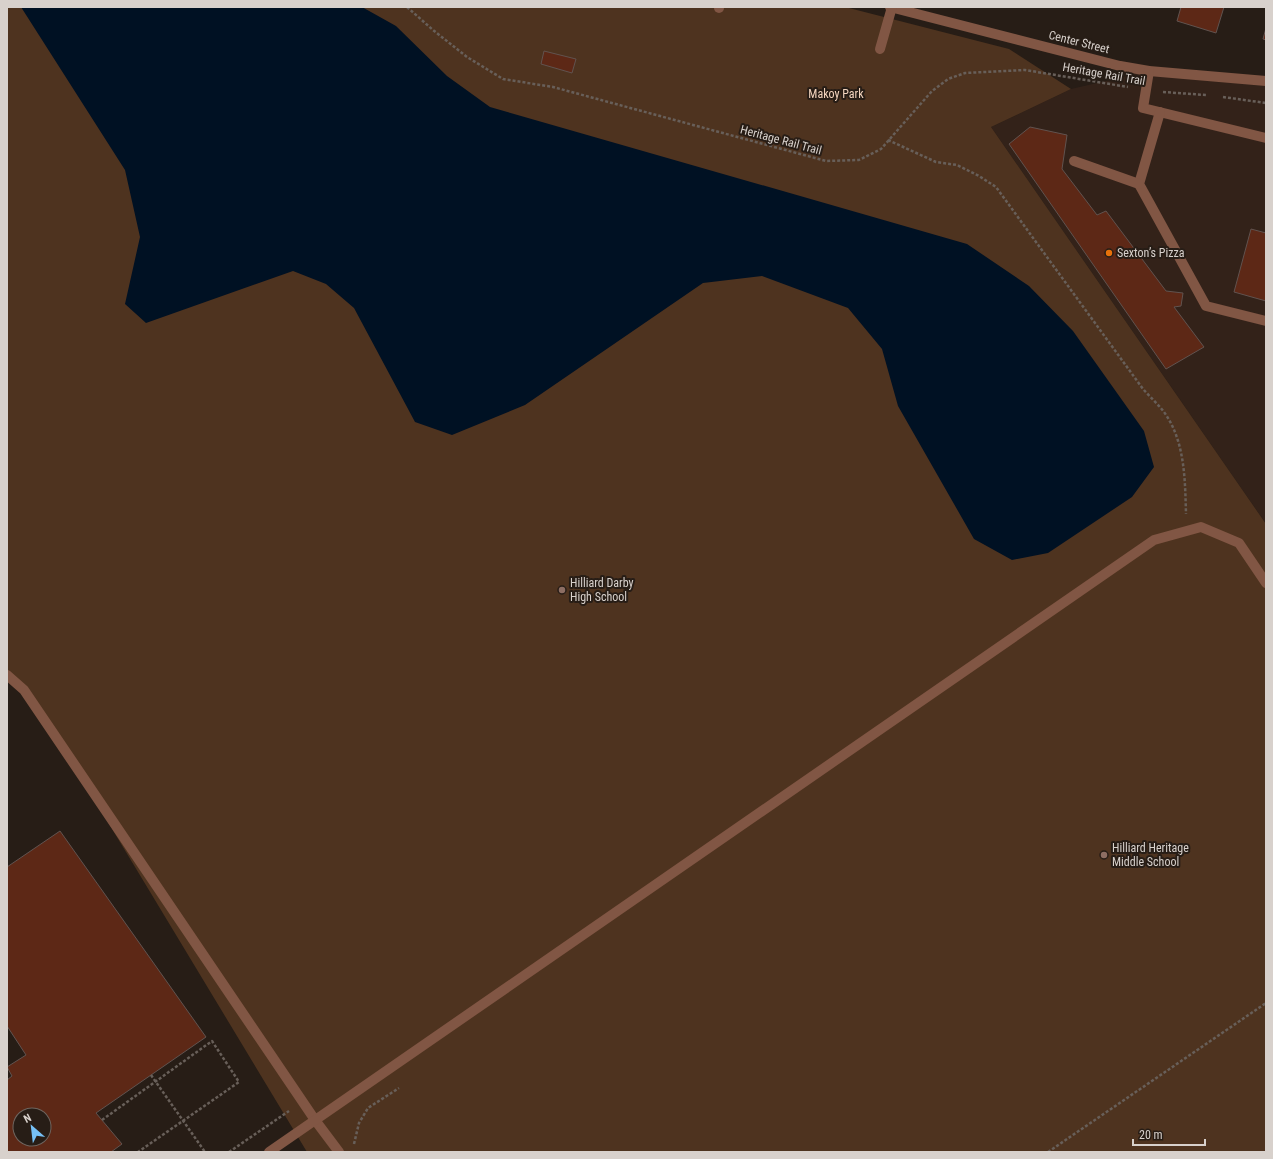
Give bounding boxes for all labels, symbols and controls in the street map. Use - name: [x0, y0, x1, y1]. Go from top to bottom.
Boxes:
- street label: Center Street: [1047, 28, 1111, 56]
- street label: Heritage Rail Trail: [1062, 60, 1146, 88]
- park label: Makoy Park: [808, 87, 864, 101]
- street label: Heritage Rail Trail: [739, 122, 823, 158]
- place label: Sexton’s Pizza: [1117, 246, 1185, 260]
- marker: Sexton’s Pizza: [1104, 248, 1114, 258]
- place label: Hilliard Darby High School: [570, 576, 634, 604]
- marker: Hilliard Darby High School: [557, 585, 567, 595]
- place label: Hilliard Heritage Middle School: [1112, 841, 1189, 869]
- marker: Hilliard Heritage Middle School: [1099, 850, 1109, 860]
- north arrow: [12, 1107, 52, 1147]
- text: N: [22, 1111, 34, 1126]
- scale bar: [1133, 1121, 1205, 1147]
- text: 20 m: [1139, 1128, 1163, 1142]

